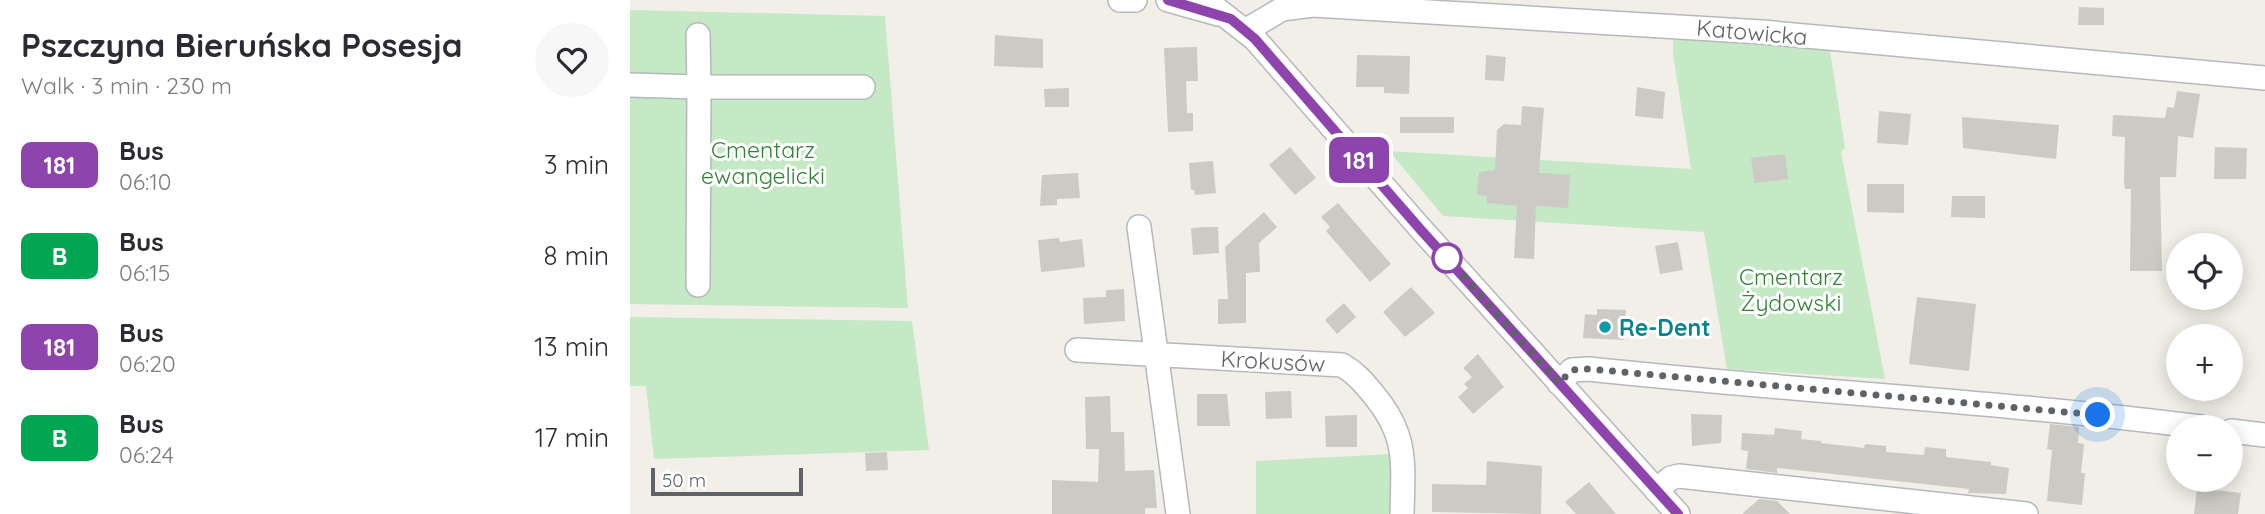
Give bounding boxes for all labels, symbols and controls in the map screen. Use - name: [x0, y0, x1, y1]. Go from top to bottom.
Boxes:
- street label: Katowicka: [1695, 13, 1809, 51]
- button: heart: [535, 23, 609, 97]
- text: Pszczyna Bieruńska Posesja: [21, 24, 463, 65]
- text: Walk · 3 min · 230 m: [21, 71, 232, 100]
- text: Bus: [119, 134, 164, 167]
- park label: Cmentarz ewangelicki: [701, 135, 825, 190]
- line badge: 181: [1319, 137, 1399, 183]
- text: 181: [1343, 145, 1375, 175]
- text: 3 min: [544, 148, 609, 181]
- text: 181: [44, 150, 75, 180]
- text: 06:10: [119, 167, 172, 196]
- text: Bus: [119, 225, 164, 258]
- map controls: [2166, 233, 2243, 492]
- button: locate: [2166, 233, 2243, 310]
- text: 8 min: [544, 239, 609, 272]
- text: B: [52, 241, 67, 271]
- unlabelled marker: [1432, 243, 1462, 273]
- text: 06:15: [119, 258, 170, 287]
- park label: Cmentarz Żydowski: [1739, 262, 1843, 317]
- place label: Re-Dent: [1619, 313, 1711, 342]
- text: Bus: [119, 316, 164, 349]
- marker: Re-Dent: [1597, 319, 1613, 335]
- button: +: [2166, 324, 2243, 401]
- text: 13 min: [534, 330, 609, 363]
- text: 181: [44, 332, 75, 362]
- street label: Krokusów: [1220, 344, 1326, 378]
- text: 06:20: [119, 349, 176, 378]
- your location: [2080, 397, 2115, 432]
- text: Bus: [119, 407, 164, 440]
- button: −: [2166, 415, 2243, 492]
- text: 17 min: [535, 421, 609, 454]
- text: B: [52, 423, 67, 453]
- text: 06:24: [119, 440, 174, 469]
- scale bar: [651, 465, 803, 497]
- text: 50 m: [662, 468, 706, 492]

